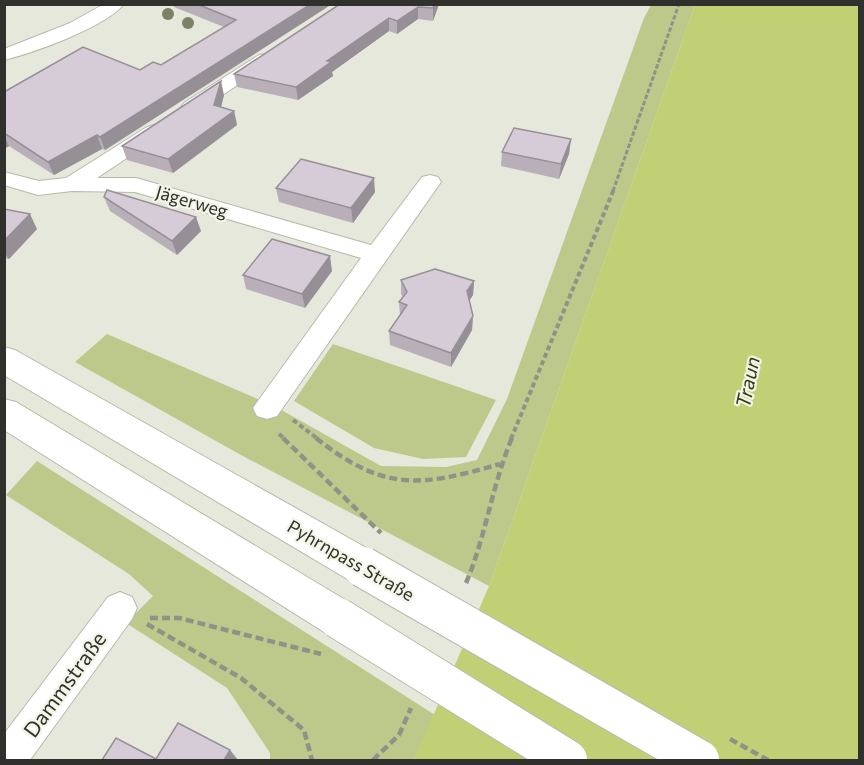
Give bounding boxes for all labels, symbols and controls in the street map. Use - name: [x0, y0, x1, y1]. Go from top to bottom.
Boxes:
- street label: Jägerweg: [153, 180, 231, 222]
- water label: Traun: [730, 354, 764, 410]
- street label: Pyhrnpass Straße: [284, 515, 418, 605]
- street label: Dammstraße: [17, 626, 111, 742]

